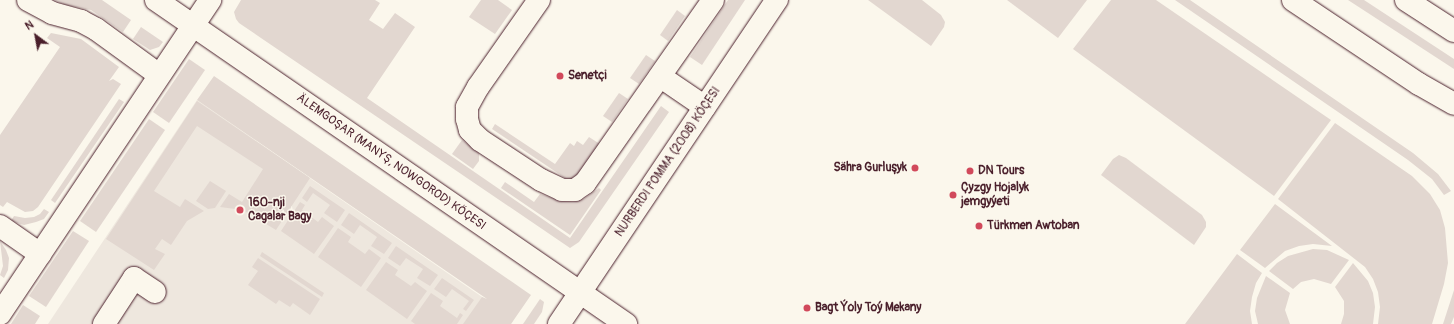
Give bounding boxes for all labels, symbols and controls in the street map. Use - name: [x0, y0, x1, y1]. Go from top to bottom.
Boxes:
- north arrow: [16, 16, 56, 56]
- text: N: [23, 18, 36, 33]
- place label: Senetçi: [568, 69, 607, 83]
- marker: Senetçi: [555, 71, 565, 81]
- street label: NURBERDI POMMA (2008) KÖÇESI: [612, 84, 724, 240]
- street label: ÄLEMGOŞAR (MANYŞ, NOWGOROD) KÖÇESI: [294, 91, 488, 233]
- place label: Sähra Gurluşyk: [834, 161, 907, 175]
- marker: Sähra Gurluşyk: [910, 163, 920, 173]
- place label: DN Tours: [978, 164, 1024, 178]
- marker: DN Tours: [965, 166, 975, 176]
- place label: Çyzgy Hojalyk jemgyýeti: [961, 181, 1029, 209]
- marker: Çyzgy Hojalyk jemgyýeti: [948, 190, 958, 200]
- place label: 160-nji Cagalar Bagy: [248, 196, 311, 224]
- marker: 160-nji Cagalar Bagy: [235, 205, 245, 215]
- place label: Türkmen Awtoban: [987, 219, 1080, 233]
- marker: Türkmen Awtoban: [974, 221, 984, 231]
- place label: Bagt Ýoly Toý Mekany: [815, 301, 921, 315]
- marker: Bagt Ýoly Toý Mekany: [802, 303, 812, 313]

